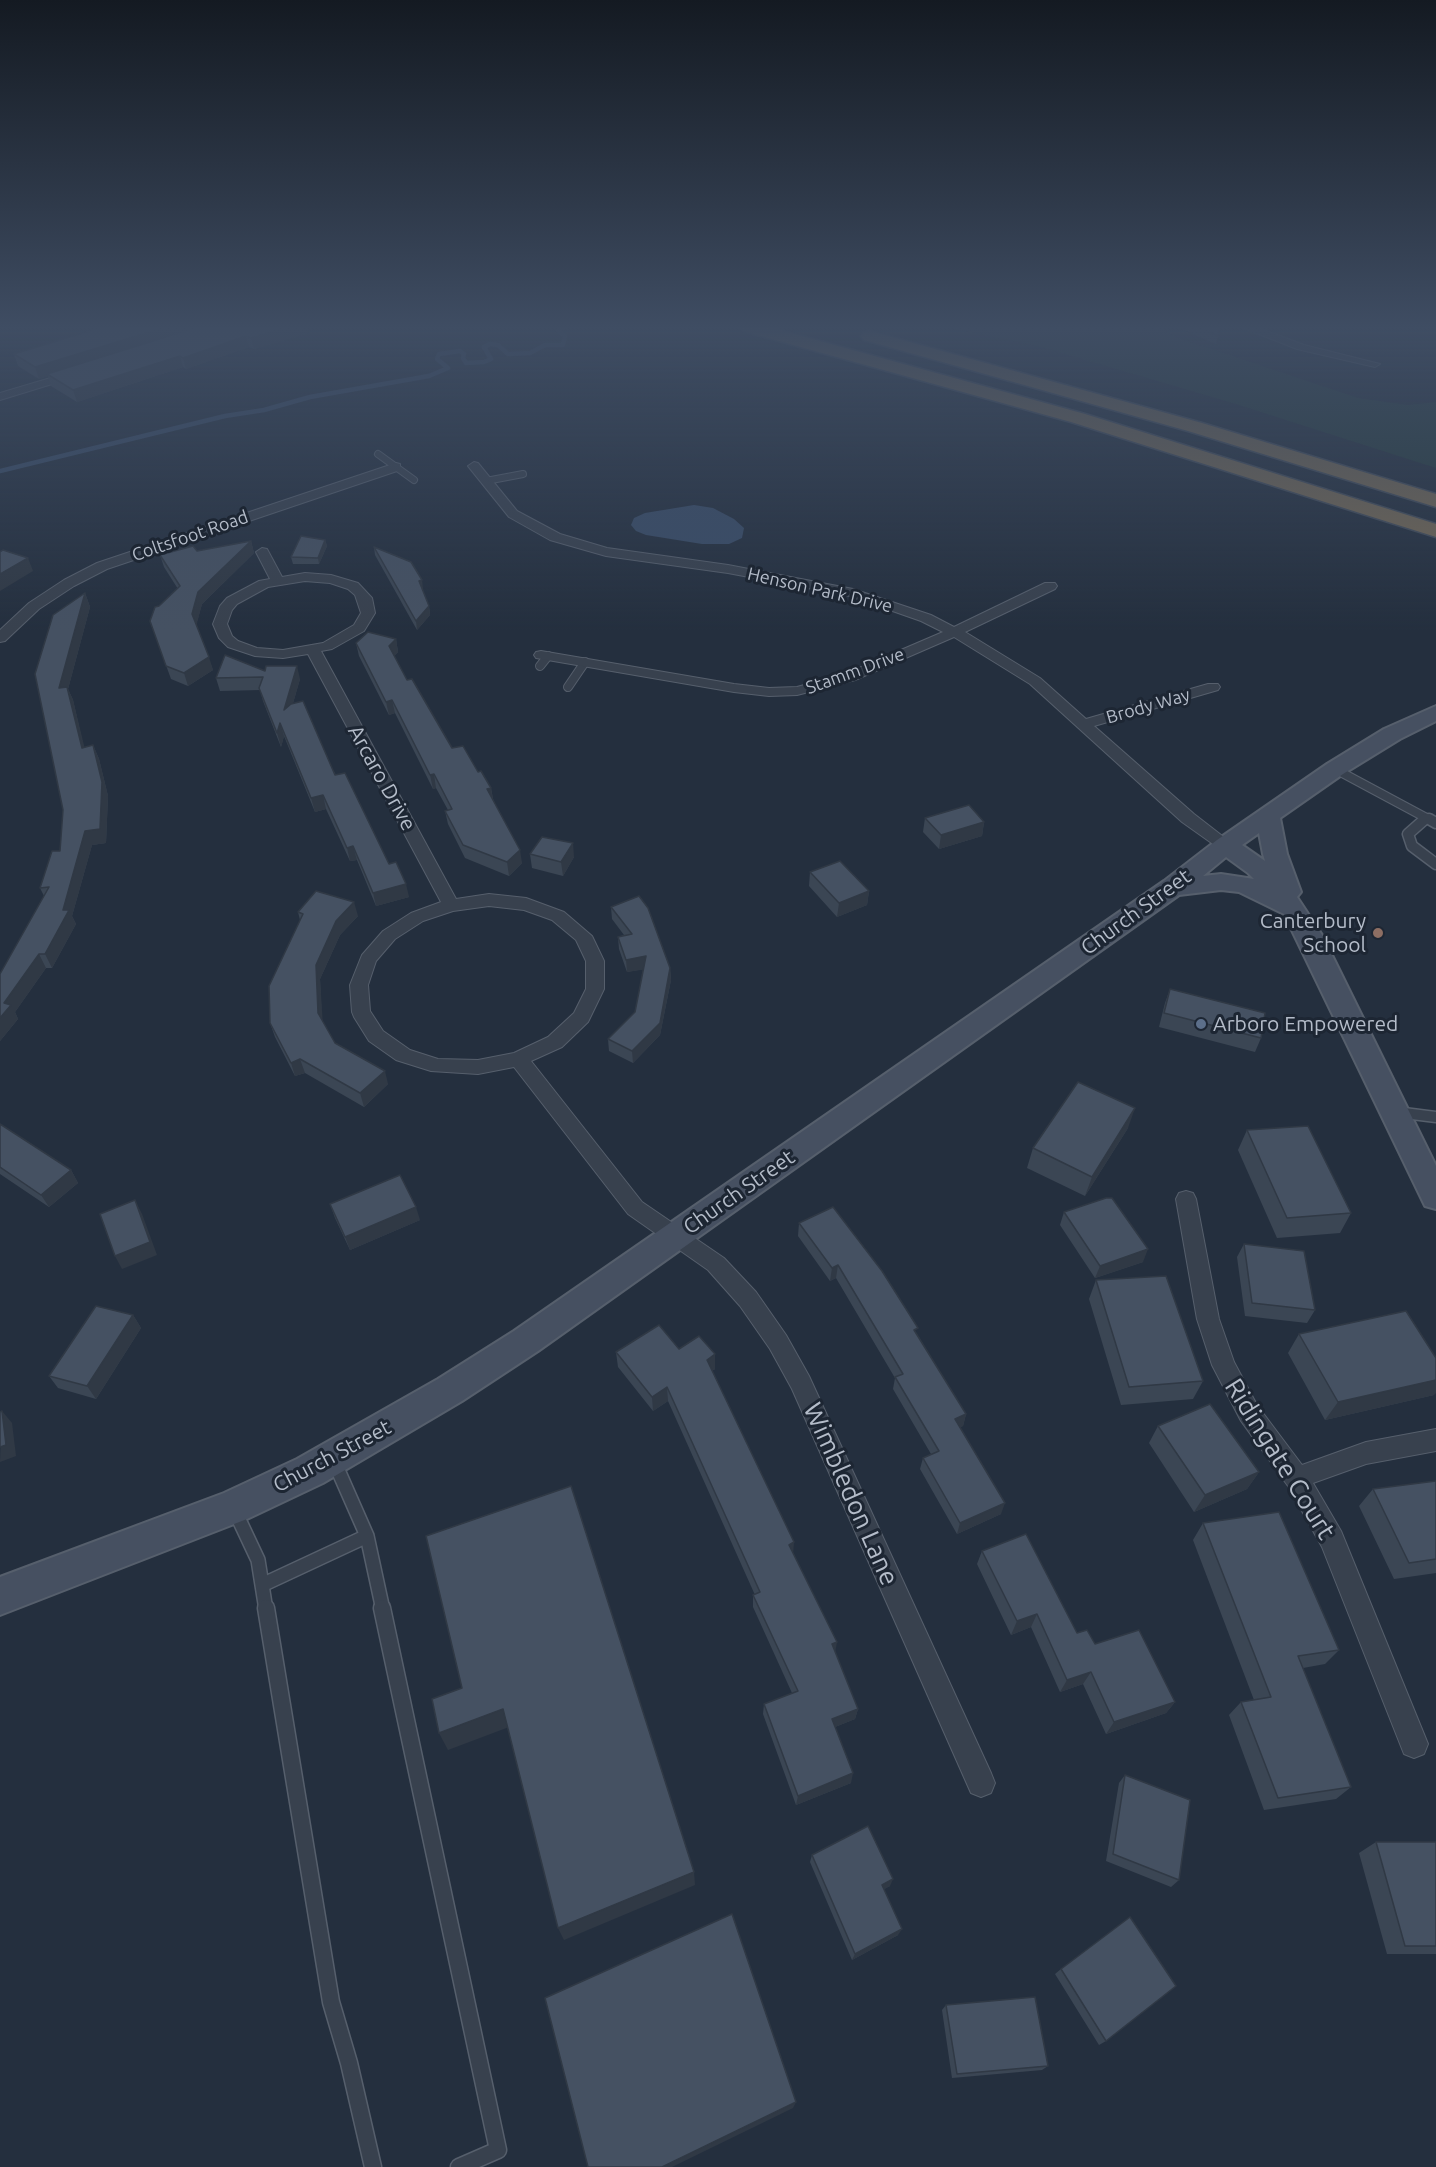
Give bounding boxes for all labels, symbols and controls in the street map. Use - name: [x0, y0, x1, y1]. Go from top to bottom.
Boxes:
- street label: Coltsfoot Road: [129, 506, 251, 566]
- street label: Henson Park Drive: [745, 563, 895, 617]
- street label: Stamm Drive: [803, 643, 907, 699]
- street label: Brody Way: [1104, 684, 1192, 728]
- street label: Arcaro Drive: [343, 721, 421, 835]
- street label: Church Street: [1076, 864, 1196, 960]
- place label: Canterbury School: [1260, 908, 1366, 958]
- marker: Canterbury School: [1371, 926, 1385, 940]
- place label: Arboro Empowered: [1213, 1011, 1398, 1037]
- marker: Arboro Empowered: [1194, 1017, 1208, 1031]
- street label: Church Street: [679, 1144, 799, 1240]
- street label: Ridingate Court: [1218, 1373, 1342, 1545]
- street label: Wimbledon Lane: [797, 1398, 905, 1590]
- street label: Church Street: [269, 1414, 395, 1498]

